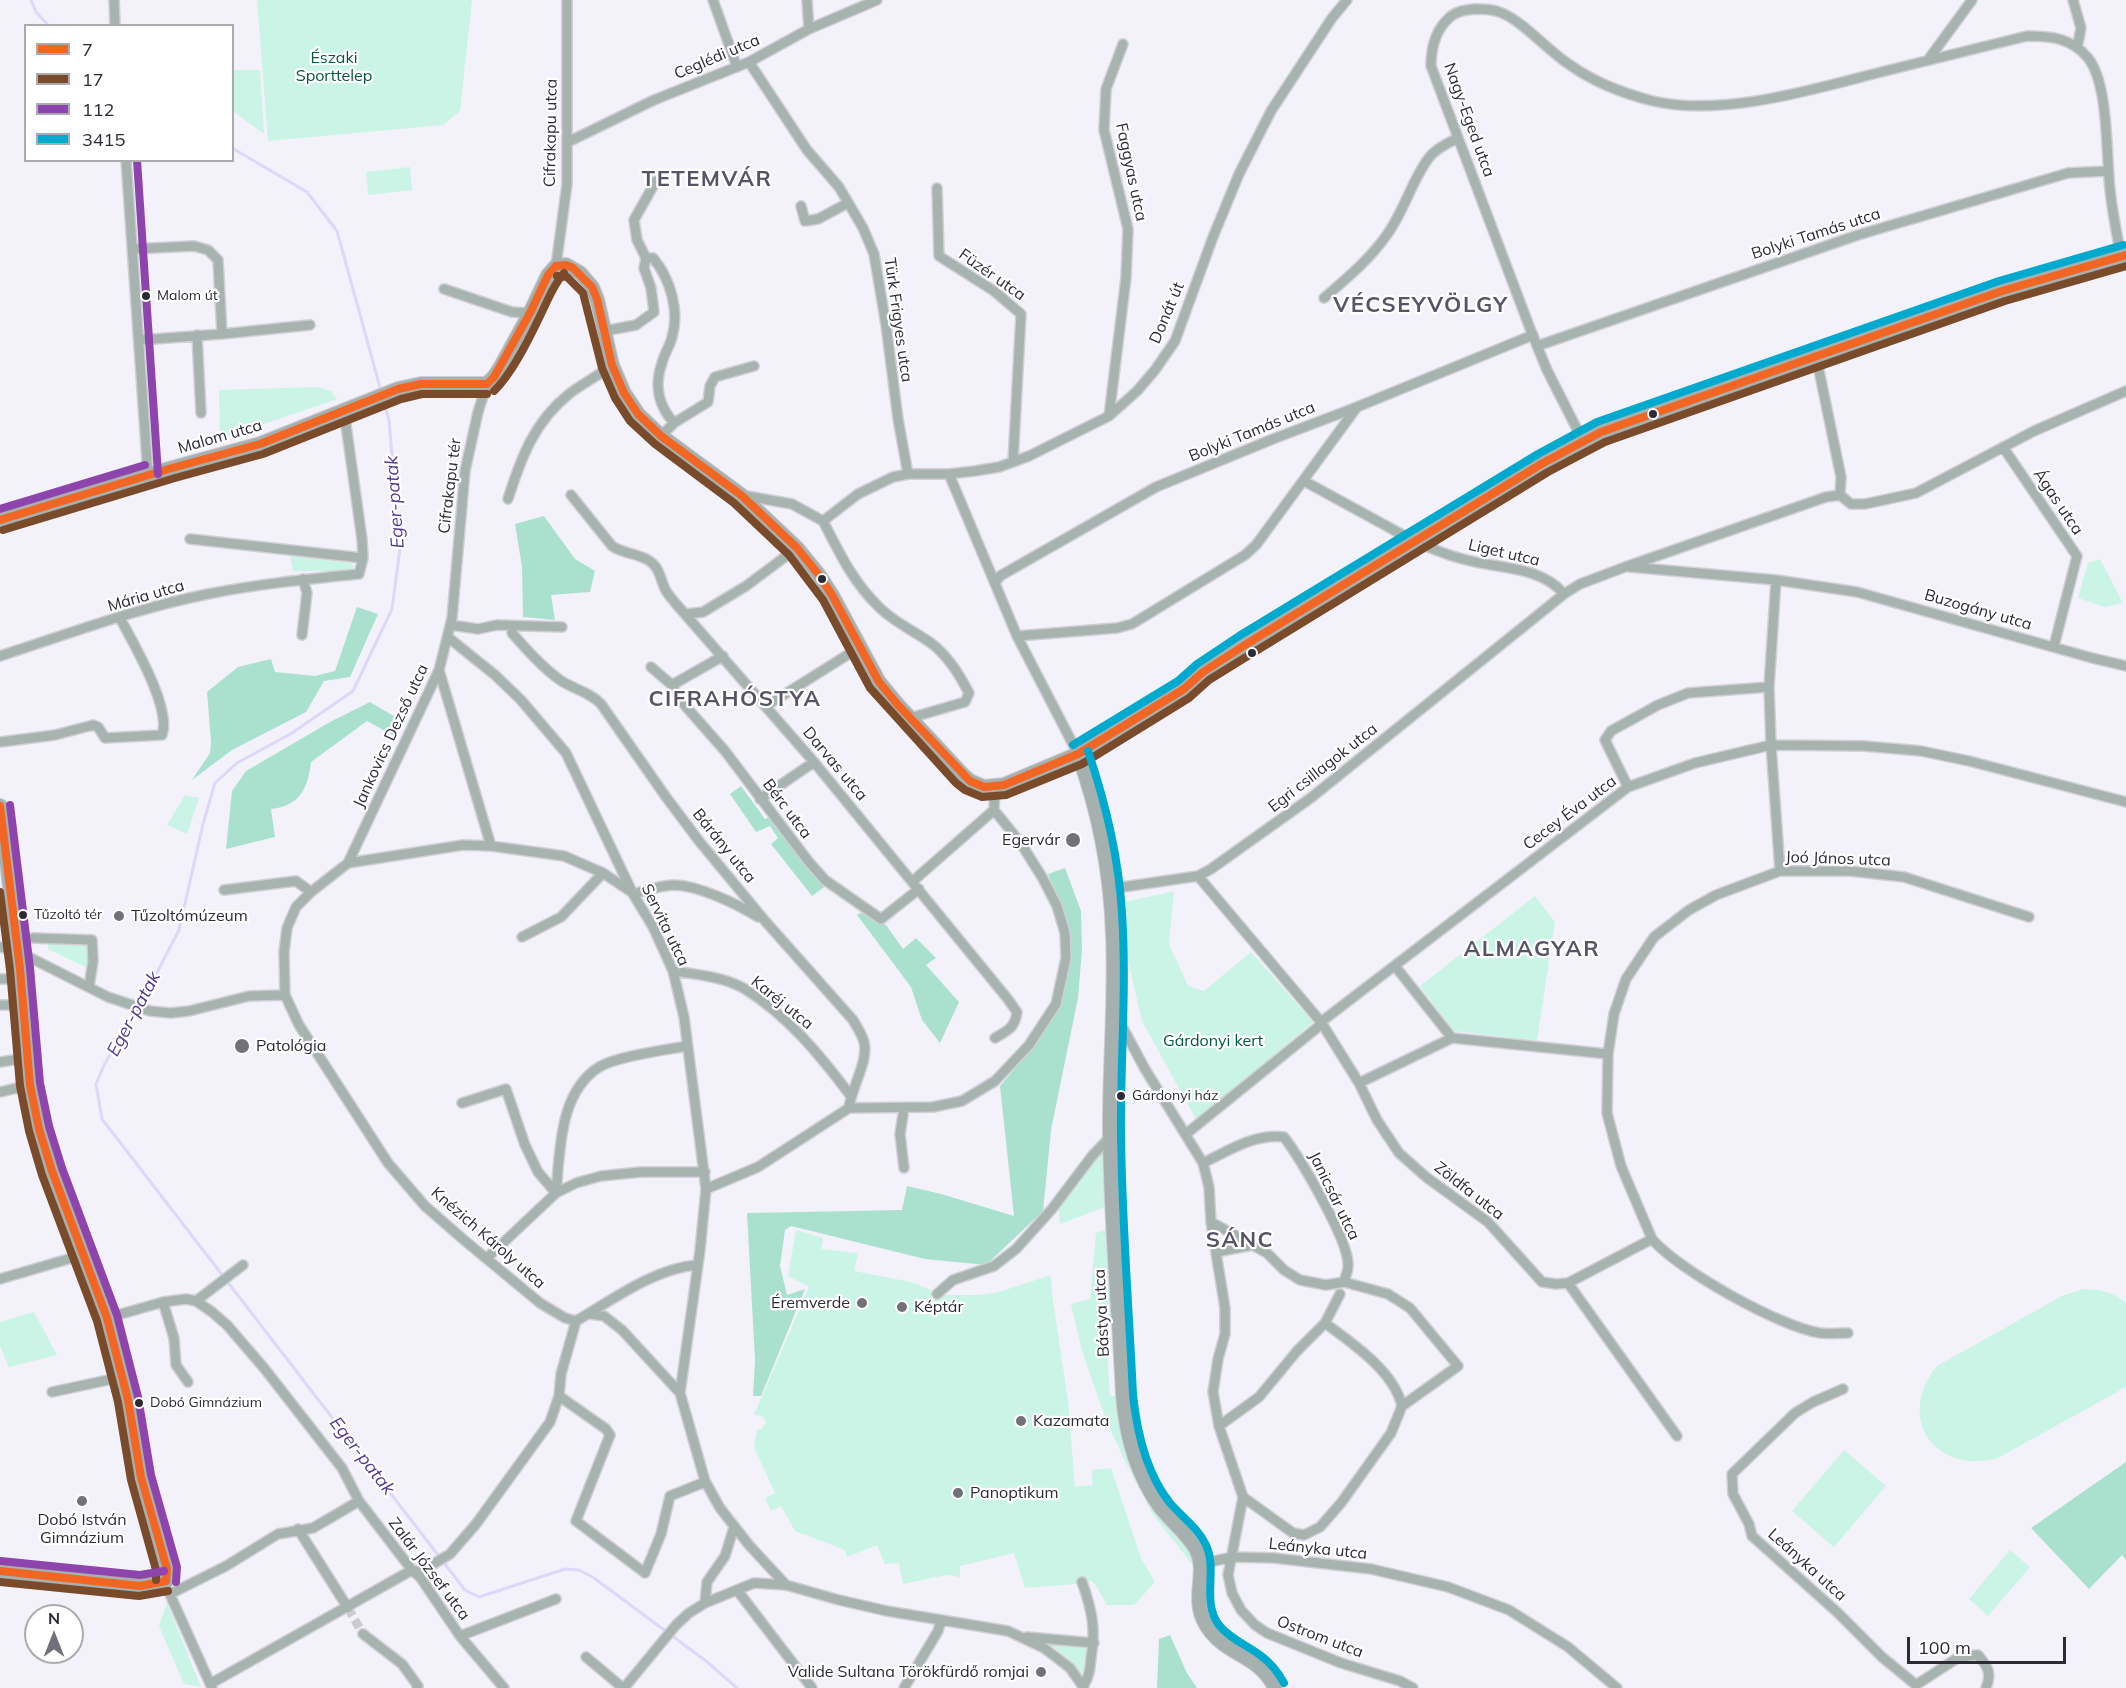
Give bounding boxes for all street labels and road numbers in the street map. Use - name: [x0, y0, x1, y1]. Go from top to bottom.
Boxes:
- street label: Ceglédi utca: [671, 30, 763, 84]
- street label: Nagy-Eged utca: [1439, 60, 1499, 180]
- street label: Cifrakapu utca: [540, 79, 562, 187]
- street label: Faggyas utca: [1111, 121, 1151, 223]
- street label: Bolyki Tamás utca: [1749, 204, 1883, 264]
- street label: Füzér utca: [955, 245, 1029, 305]
- street label: Türk Frigyes utca: [880, 257, 916, 383]
- street label: Donát út: [1146, 279, 1188, 347]
- street label: Bolyki Tamás utca: [1186, 398, 1318, 466]
- street label: Malom utca: [176, 416, 264, 458]
- street label: Cifrakapu tér: [435, 437, 465, 535]
- street label: Ágas utca: [2029, 465, 2087, 539]
- street label: Liget utca: [1466, 535, 1542, 571]
- street label: Mária utca: [105, 576, 187, 616]
- street label: Buzogány utca: [1922, 585, 2034, 635]
- street label: Jankovics Dezső utca: [349, 661, 433, 811]
- street label: Egri csillagok utca: [1265, 719, 1381, 817]
- street label: Darvas utca: [799, 723, 871, 805]
- street label: Cecey Éva utca: [1520, 772, 1620, 854]
- street label: Bérc utca: [758, 775, 816, 843]
- street label: Bárány utca: [688, 805, 760, 887]
- street label: Joó János utca: [1785, 848, 1891, 870]
- street label: Servita utca: [637, 881, 693, 969]
- street label: Karéj utca: [747, 972, 817, 1034]
- street label: Janicsár utca: [1304, 1149, 1364, 1243]
- street label: Zöldfa utca: [1430, 1158, 1508, 1224]
- street label: Knézich Károly utca: [427, 1183, 549, 1293]
- street label: Bástya utca: [1090, 1268, 1114, 1358]
- street label: Zalár József utca: [384, 1514, 474, 1624]
- street label: Leányka utca: [1764, 1525, 1850, 1605]
- street label: Leányka utca: [1268, 1534, 1368, 1564]
- street label: Ostrom utca: [1274, 1612, 1366, 1662]

